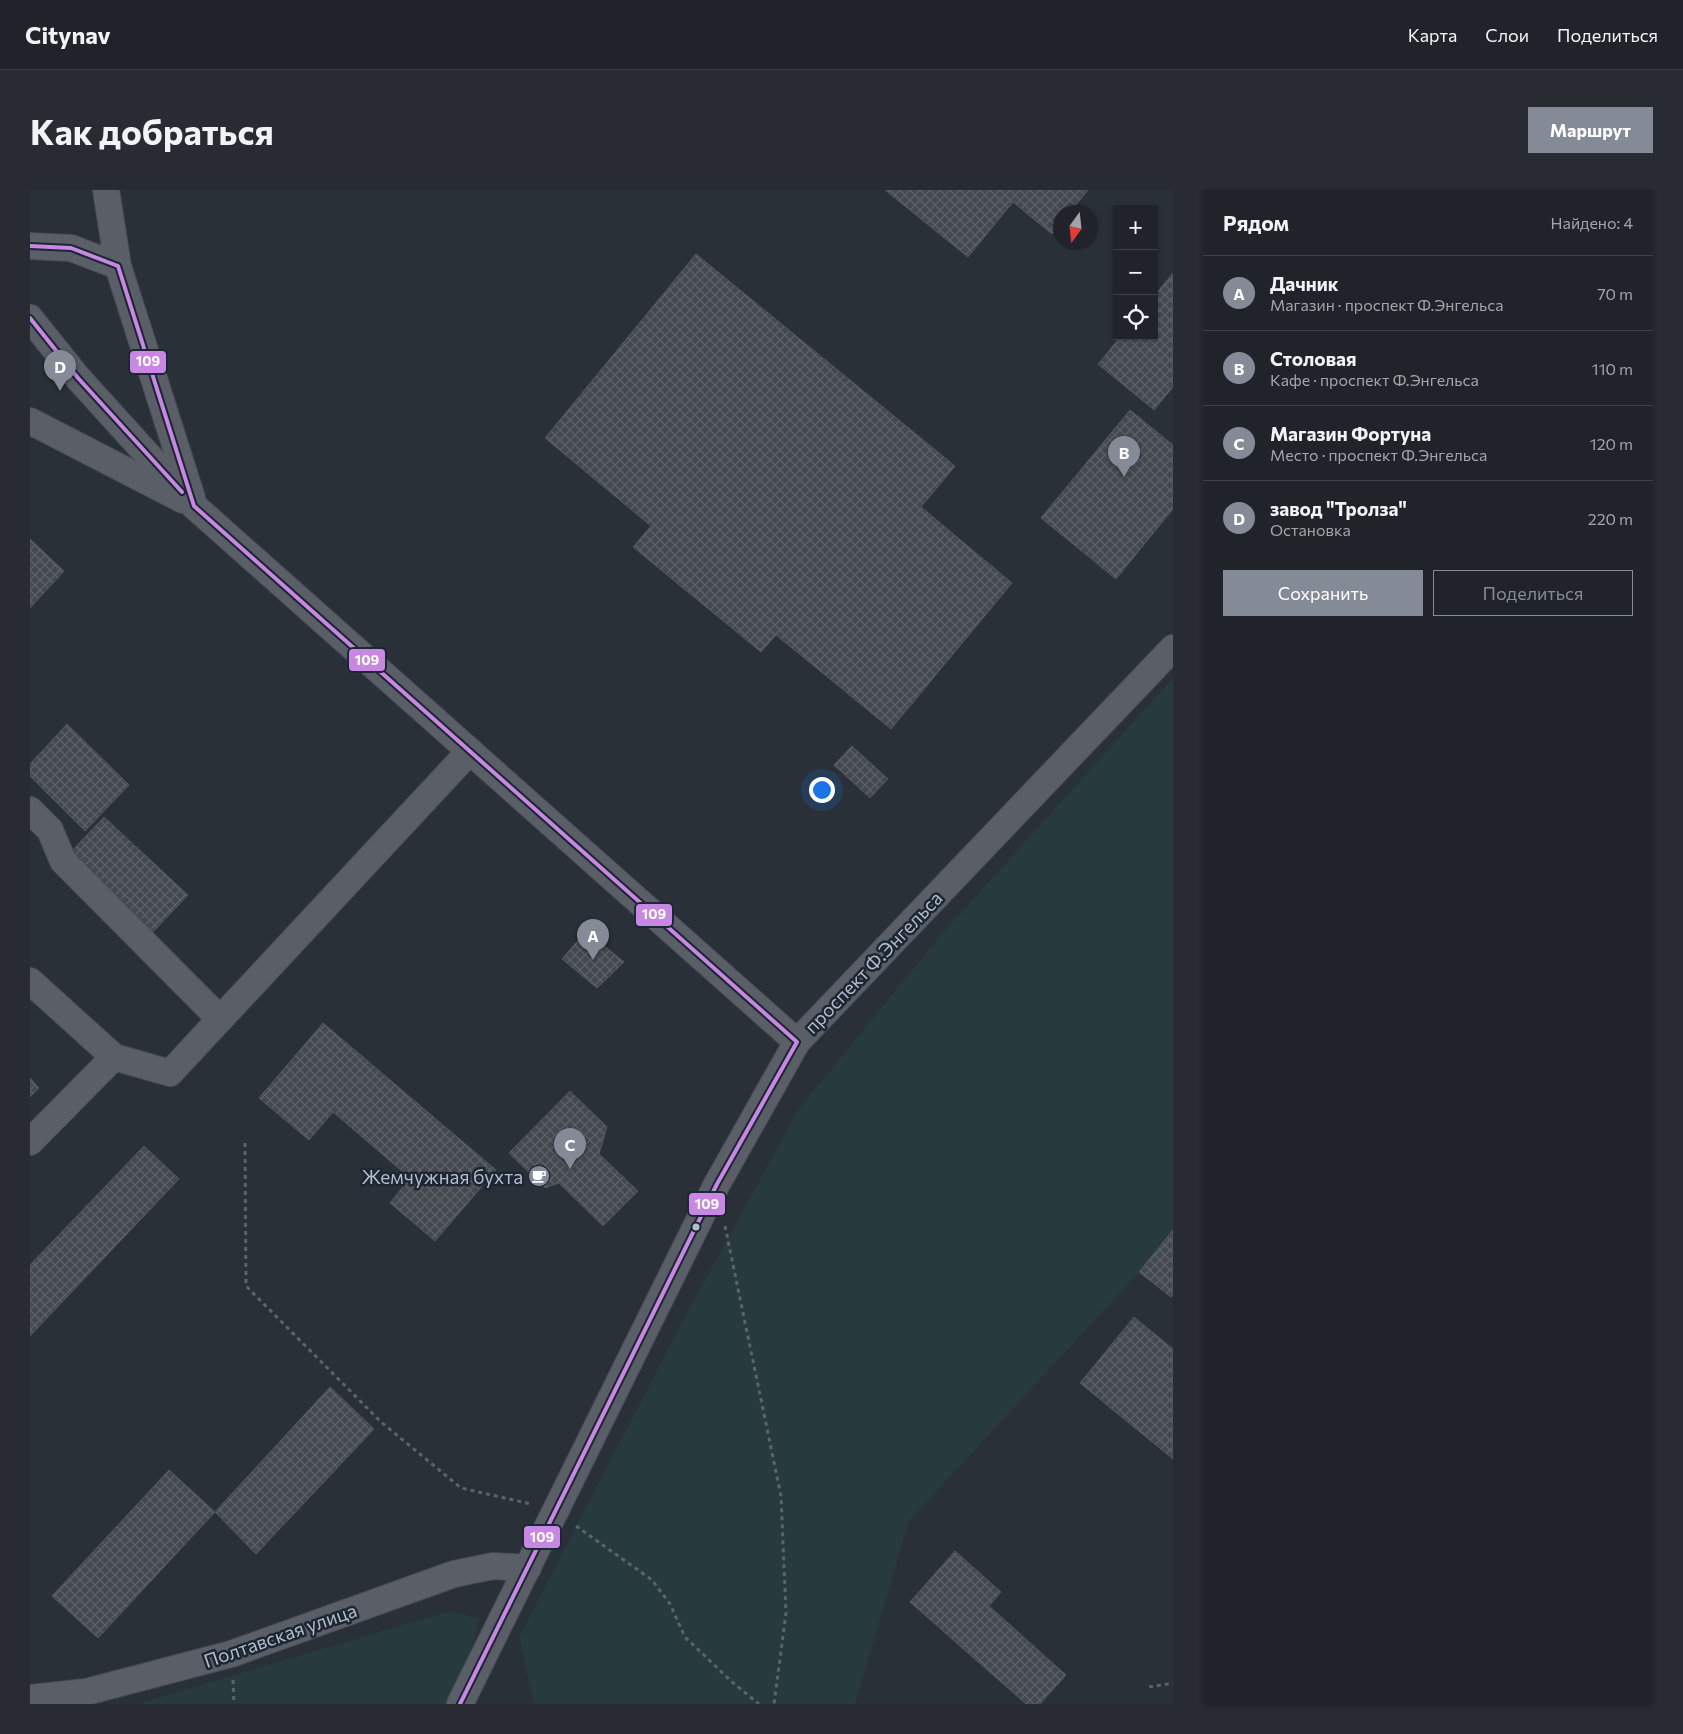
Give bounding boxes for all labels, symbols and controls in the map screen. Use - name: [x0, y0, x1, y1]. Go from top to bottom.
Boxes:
- text: Citynav: [25, 20, 111, 49]
- text: Карта: [1408, 24, 1457, 46]
- text: Слои: [1485, 24, 1529, 46]
- text: Поделиться: [1557, 24, 1658, 46]
- button: Маршрут: [1528, 107, 1653, 153]
- text: Как добраться: [30, 109, 274, 152]
- north arrow: [1053, 205, 1098, 250]
- map controls: [1113, 205, 1158, 340]
- button: +: [1113, 205, 1158, 250]
- text: Рядом: [1223, 210, 1289, 235]
- text: Найдено: 4: [1551, 213, 1633, 232]
- button: −: [1113, 250, 1158, 295]
- text: Дачник: [1270, 272, 1339, 295]
- text: A: [1233, 284, 1245, 303]
- text: 70 m: [1597, 284, 1633, 303]
- button: locate: [1113, 295, 1158, 340]
- text: Магазин · проспект Ф.Энгельса: [1270, 295, 1503, 314]
- text: Столовая: [1270, 347, 1357, 370]
- pin: D: [44, 350, 76, 391]
- line badge: 109: [129, 350, 167, 374]
- text: 109: [136, 352, 160, 369]
- text: B: [1234, 359, 1244, 378]
- text: 110 m: [1592, 359, 1633, 378]
- text: Кафе · проспект Ф.Энгельса: [1270, 370, 1479, 389]
- text: Магазин Фортуна: [1270, 422, 1431, 445]
- text: C: [1234, 434, 1244, 453]
- text: 120 m: [1590, 434, 1633, 453]
- pin: B: [1108, 436, 1140, 477]
- text: Место · проспект Ф.Энгельса: [1270, 445, 1487, 464]
- text: завод "Тролза": [1270, 497, 1407, 520]
- text: D: [1233, 509, 1245, 528]
- text: 220 m: [1588, 509, 1633, 528]
- text: Остановка: [1270, 520, 1351, 539]
- button: Сохранить: [1223, 570, 1423, 616]
- button: Поделиться: [1433, 570, 1633, 616]
- line badge: 109: [348, 648, 386, 672]
- text: 109: [355, 651, 379, 668]
- your location: [809, 777, 835, 803]
- street label: проспект Ф.Энгельса: [799, 886, 947, 1038]
- line badge: 109: [635, 903, 673, 927]
- text: 109: [642, 905, 666, 922]
- pin: A: [577, 919, 609, 960]
- pin: C: [554, 1128, 586, 1169]
- cafe icon: Жемчужная бухта: [527, 1164, 551, 1188]
- place label: Жемчужная бухта: [361, 1165, 523, 1188]
- line badge: 109: [688, 1192, 726, 1216]
- text: 109: [695, 1195, 719, 1212]
- unlabelled marker: [691, 1222, 701, 1232]
- line badge: 109: [523, 1525, 561, 1549]
- text: 109: [530, 1528, 554, 1545]
- street label: Полтавская улица: [200, 1598, 360, 1672]

